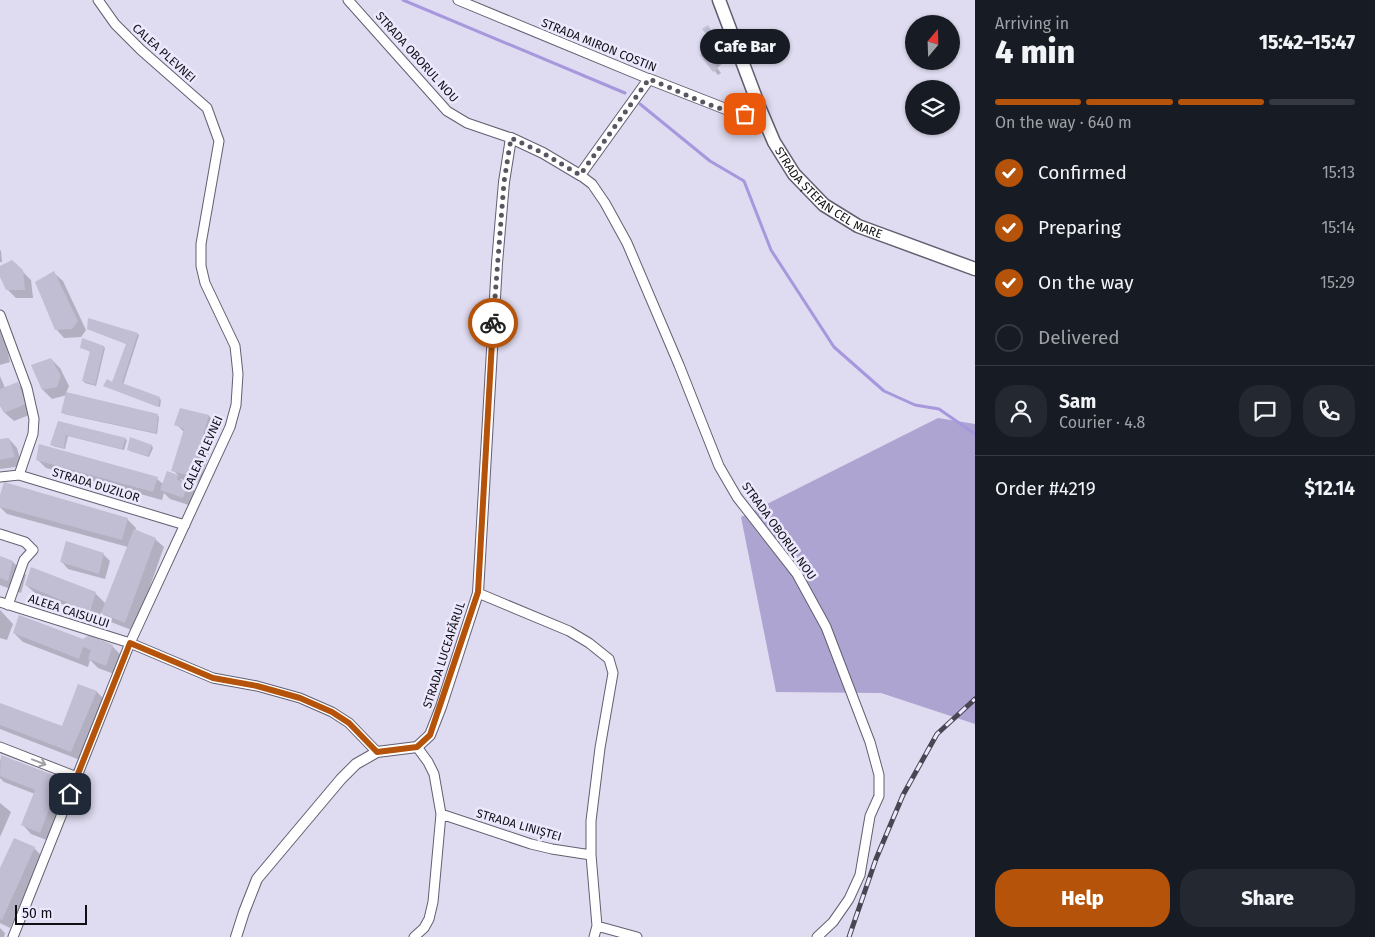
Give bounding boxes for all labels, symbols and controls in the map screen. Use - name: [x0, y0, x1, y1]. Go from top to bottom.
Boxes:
- street label: STRADA OBORUL NOU: [373, 9, 461, 105]
- text: Arriving in: [995, 14, 1069, 33]
- street label: STRADA MIRON COSTIN: [539, 15, 659, 75]
- north arrow: [905, 15, 960, 70]
- map controls: [905, 15, 960, 135]
- street label: CALEA PLEVNEI: [129, 21, 199, 85]
- callout: Cafe Bar: [700, 29, 790, 64]
- text: 15:42–15:47: [1259, 31, 1355, 54]
- text: 4 min: [995, 33, 1075, 71]
- text: Cafe Bar: [714, 37, 776, 56]
- button: layers: [905, 80, 960, 135]
- pin: [724, 93, 766, 135]
- icon: bag: [731, 100, 759, 128]
- text: On the way · 640 m: [995, 113, 1132, 132]
- street label: STRADA ȘTEFAN CEL MARE: [772, 144, 884, 241]
- icon: check: [995, 159, 1023, 187]
- text: Confirmed: [1038, 161, 1127, 184]
- text: 15:13: [1322, 163, 1355, 182]
- icon: check: [995, 214, 1023, 242]
- text: Preparing: [1038, 216, 1121, 239]
- text: 15:14: [1321, 218, 1355, 237]
- icon: check: [995, 269, 1023, 297]
- text: On the way: [1038, 271, 1134, 294]
- text: 15:29: [1320, 273, 1355, 292]
- courier: [468, 298, 518, 348]
- icon: bike: [479, 309, 507, 337]
- text: Delivered: [1038, 326, 1120, 349]
- button: person: [995, 385, 1047, 437]
- button: chat: [1239, 385, 1291, 437]
- button: phone: [1303, 385, 1355, 437]
- text: Sam: [1059, 390, 1096, 413]
- street label: CALEA PLEVNEI: [180, 413, 226, 493]
- text: Courier · 4.8: [1059, 413, 1145, 432]
- street label: STRADA DUZILOR: [51, 465, 141, 505]
- text: Order #4219: [995, 477, 1096, 500]
- text: $12.14: [1304, 477, 1355, 500]
- street label: STRADA OBORUL NOU: [739, 480, 819, 582]
- street label: ALEEA CAISULUI: [27, 591, 111, 631]
- street label: STRADA LUCEAFĂRUL: [419, 600, 468, 710]
- one-way arrow: [30, 758, 46, 767]
- pin: [49, 773, 91, 815]
- icon: home: [56, 780, 84, 808]
- street label: STRADA LINIȘTEI: [475, 806, 563, 845]
- button: Help: [995, 869, 1170, 927]
- button: Share: [1180, 869, 1355, 927]
- scale bar: [15, 902, 88, 925]
- text: 50 m: [22, 905, 53, 922]

